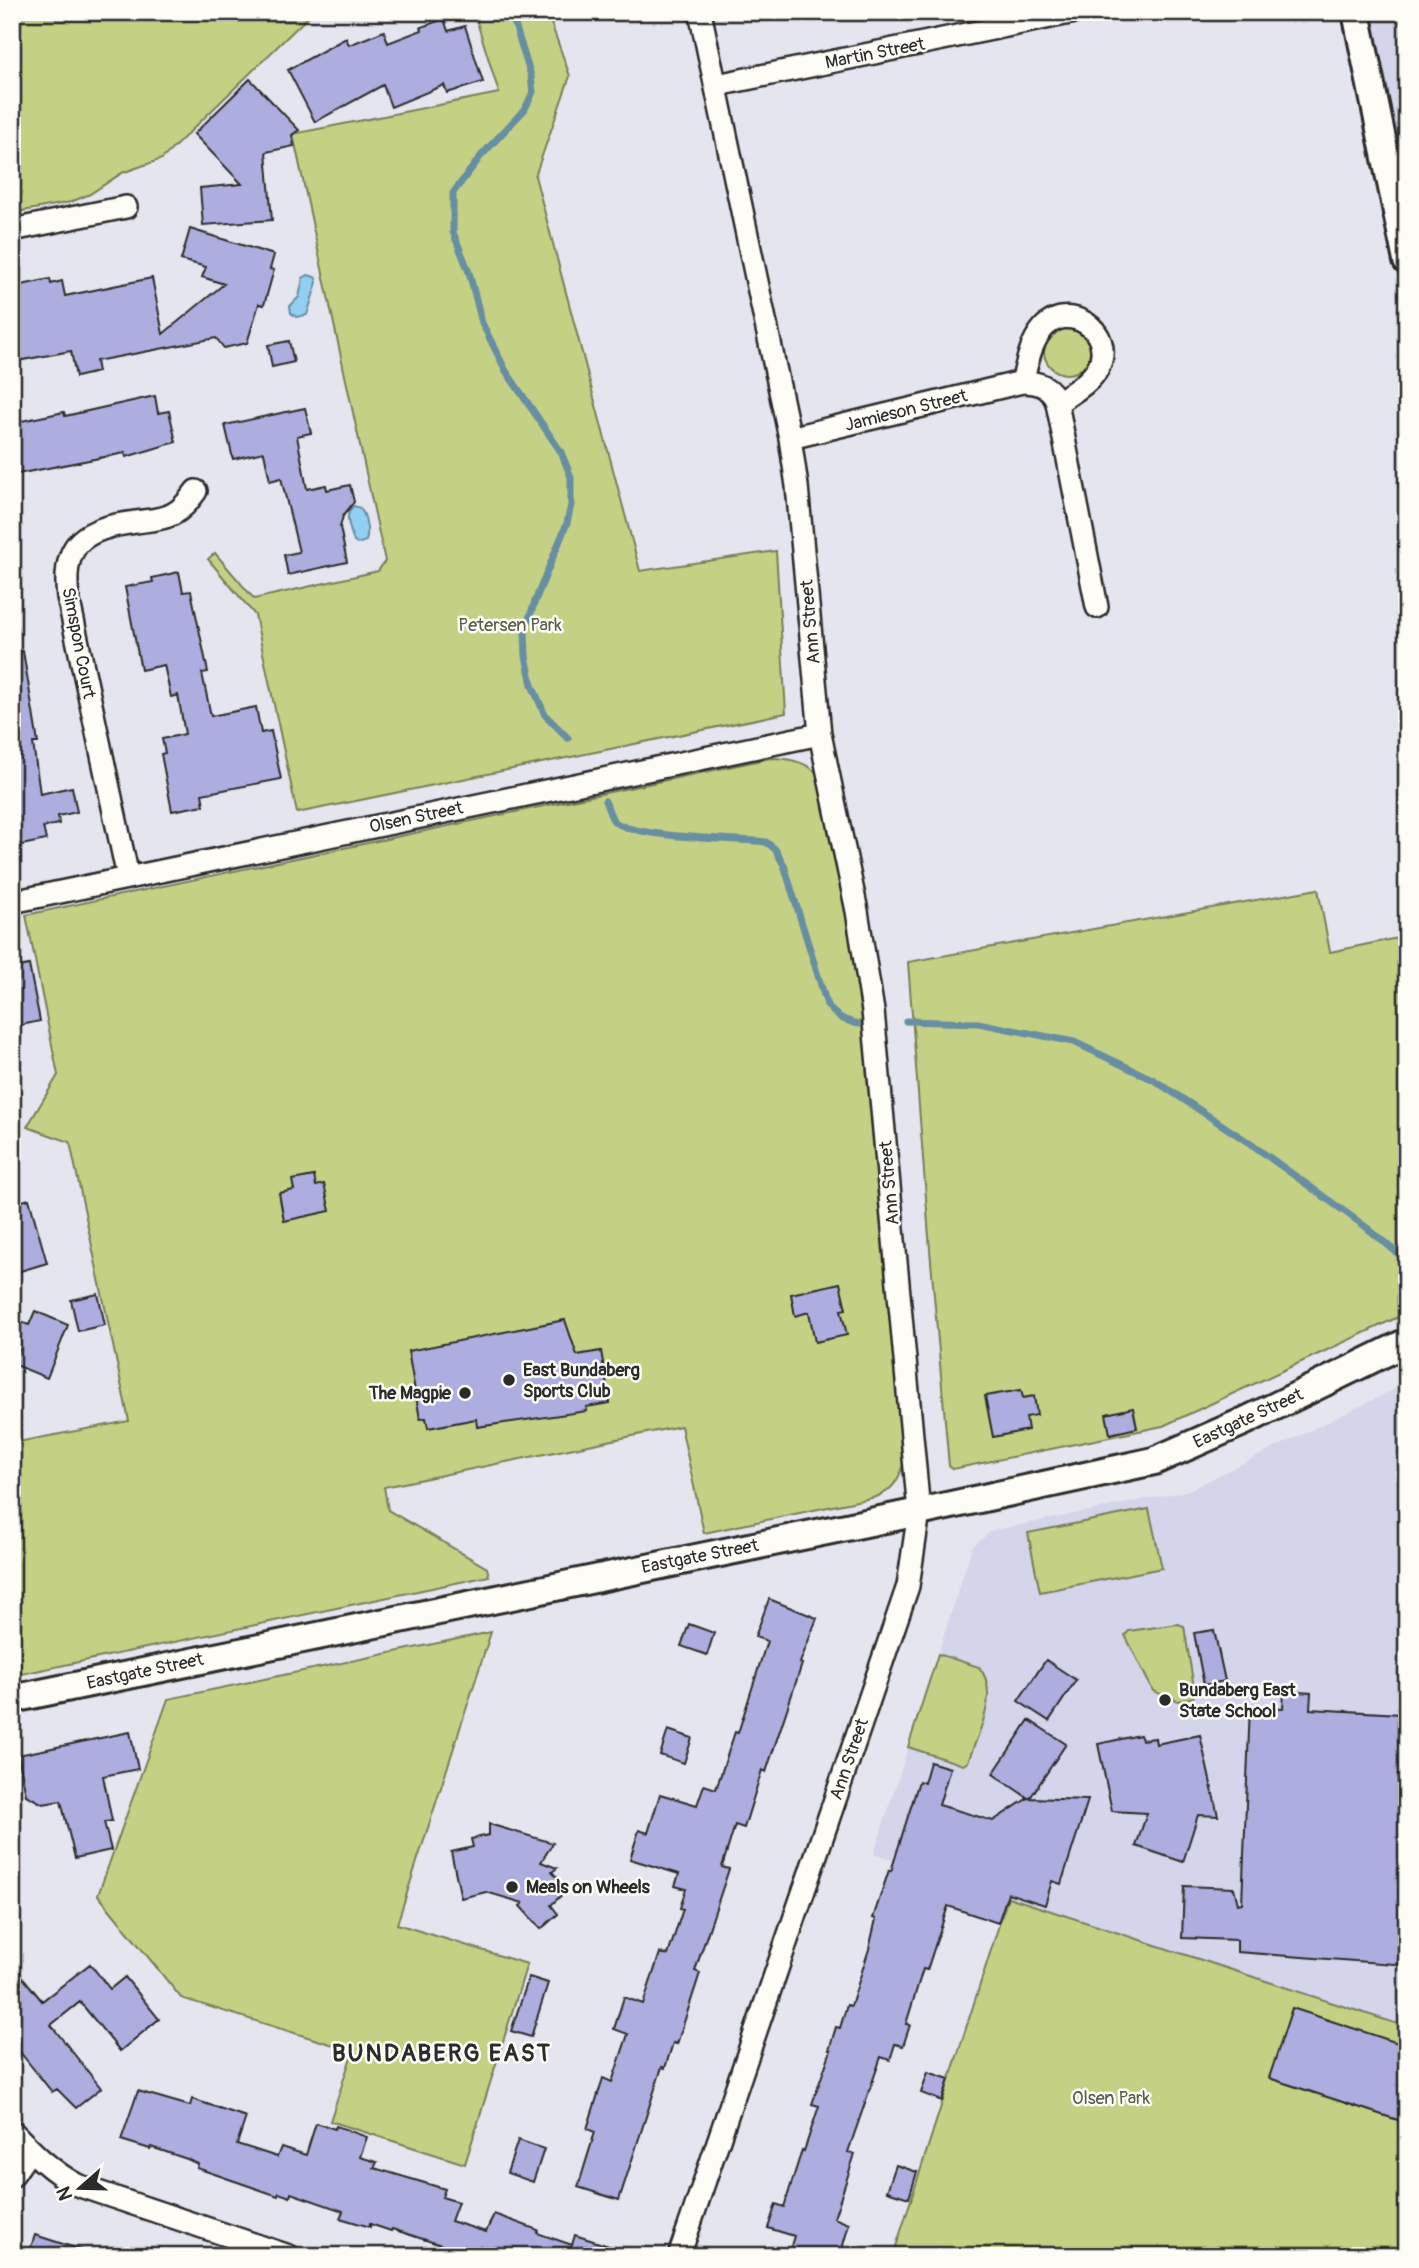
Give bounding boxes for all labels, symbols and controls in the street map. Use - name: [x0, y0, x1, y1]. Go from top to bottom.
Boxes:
- street label: Martin Street: [823, 32, 928, 74]
- street label: Jamieson Street: [842, 384, 971, 437]
- street label: Ann Street: [795, 578, 826, 665]
- street label: Simspon Court: [56, 586, 101, 701]
- park label: Petersen Park: [458, 614, 562, 637]
- street label: Olsen Street: [367, 796, 466, 839]
- street label: Ann Street: [874, 1139, 905, 1226]
- place label: East Bundaberg Sports Club: [523, 1359, 640, 1403]
- marker: East Bundaberg Sports Club: [501, 1372, 517, 1388]
- place label: The Magpie: [368, 1382, 452, 1405]
- street label: Eastgate Street: [1190, 1383, 1308, 1454]
- marker: The Magpie: [457, 1385, 473, 1401]
- street label: Eastgate Street: [640, 1534, 761, 1579]
- street label: Eastgate Street: [85, 1648, 206, 1695]
- place label: Bundaberg East State School: [1179, 1679, 1296, 1723]
- marker: Bundaberg East State School: [1157, 1692, 1173, 1708]
- street label: Ann Street: [825, 1715, 874, 1803]
- place label: Meals on Wheels: [526, 1876, 651, 1899]
- marker: Meals on Wheels: [504, 1879, 520, 1895]
- district label: BUNDABERG EAST: [332, 2039, 552, 2068]
- park label: Olsen Park: [1072, 2087, 1150, 2110]
- north arrow: [46, 2152, 116, 2222]
- text: N: [51, 2183, 78, 2204]

